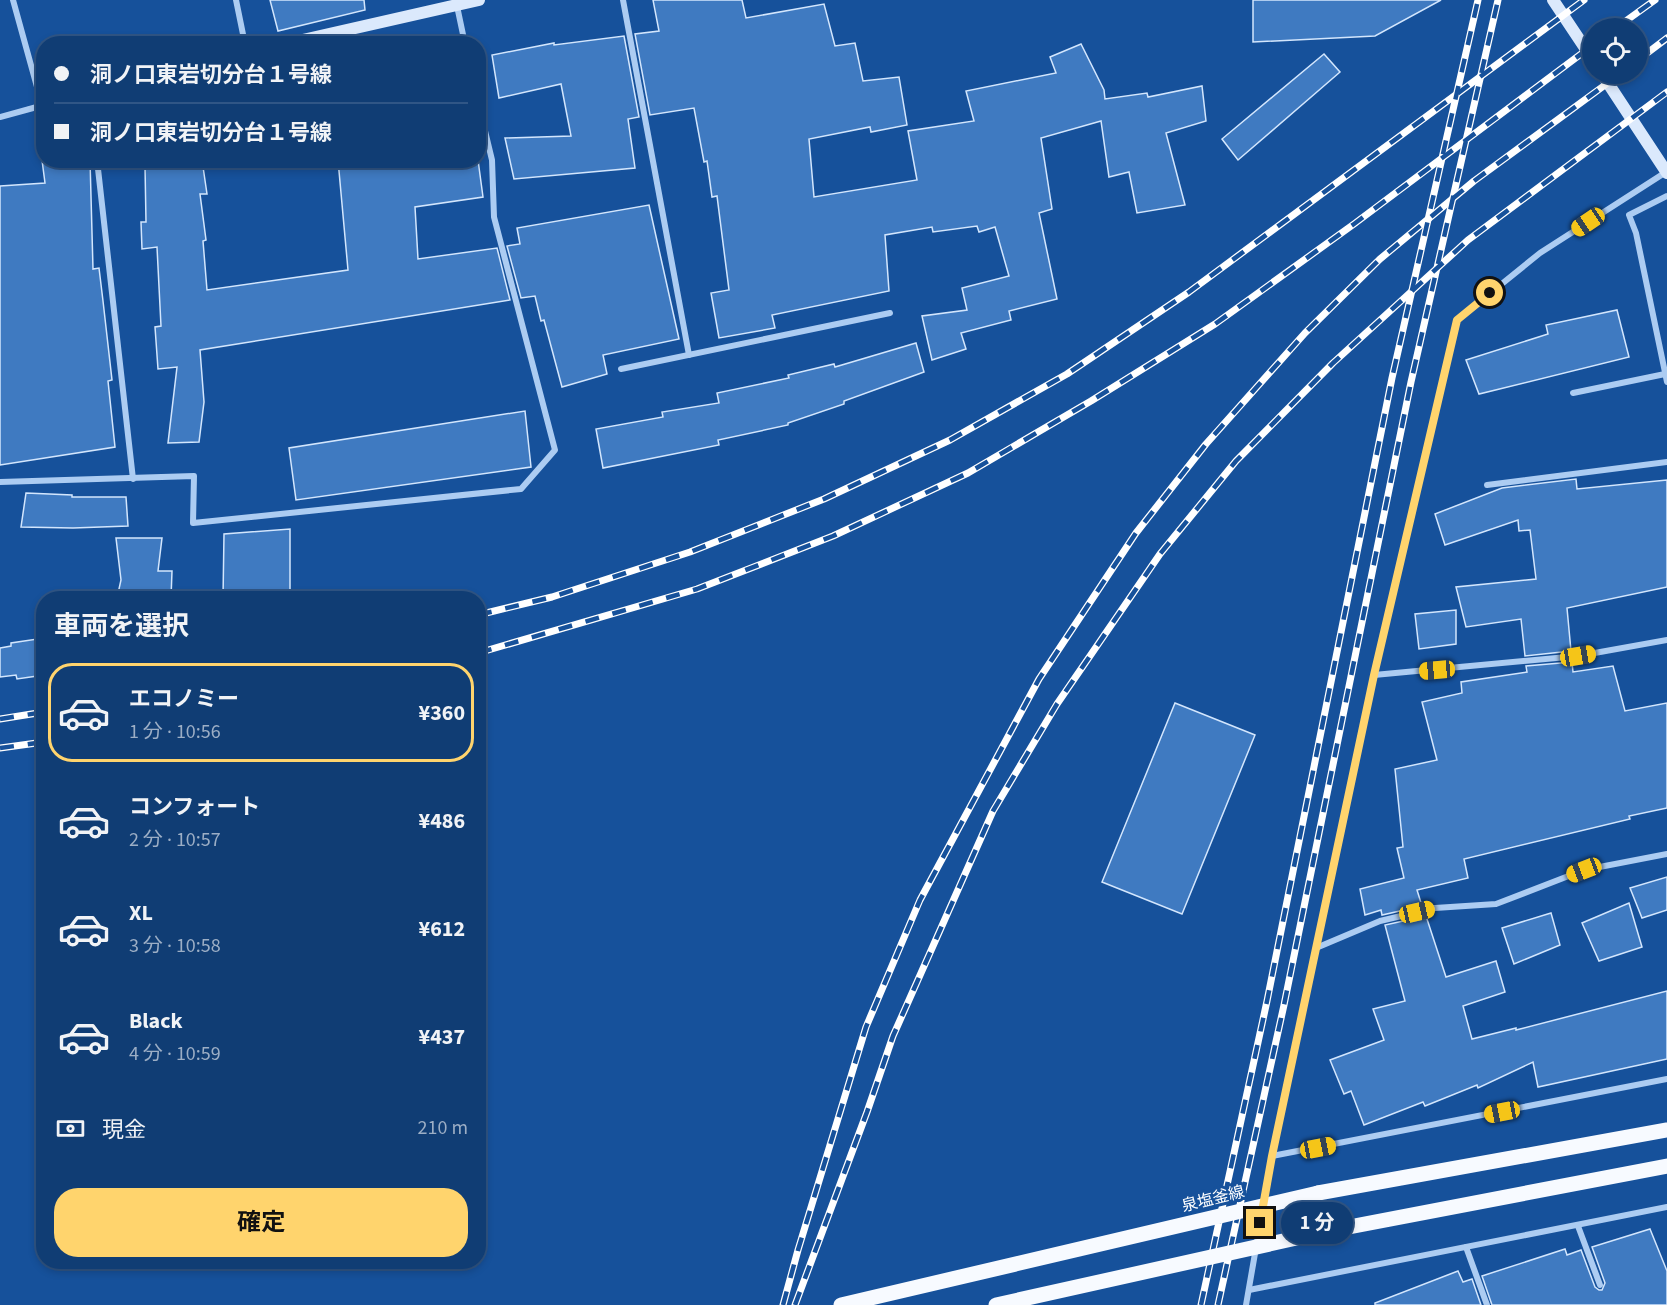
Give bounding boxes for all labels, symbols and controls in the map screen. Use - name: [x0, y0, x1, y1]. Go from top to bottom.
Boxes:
- map controls: [1582, 18, 1648, 84]
- button: locate: [1582, 18, 1648, 84]
- text: 洞ノ口東岩切分台１号線: [90, 59, 332, 91]
- text: 洞ノ口東岩切分台１号線: [90, 117, 332, 149]
- car: [1568, 204, 1608, 240]
- route start: [1476, 279, 1503, 306]
- text: 車両を選択: [54, 607, 189, 646]
- car: [1559, 644, 1597, 668]
- car: [1418, 659, 1456, 681]
- text: エコノミー: [129, 683, 239, 715]
- icon: car: [57, 686, 111, 740]
- text: ¥360: [419, 697, 465, 729]
- text: 1 分 · 10:56: [129, 718, 221, 746]
- text: コンフォート: [129, 791, 260, 823]
- icon: car: [57, 794, 111, 848]
- text: ¥486: [419, 805, 465, 837]
- text: 2 分 · 10:57: [129, 826, 221, 854]
- car: [1564, 855, 1604, 885]
- text: XL: [129, 897, 153, 929]
- car: [1397, 899, 1437, 925]
- icon: car: [57, 902, 111, 956]
- text: ¥612: [419, 913, 465, 945]
- text: 3 分 · 10:58: [129, 932, 221, 960]
- text: Black: [129, 1005, 183, 1037]
- icon: car: [57, 1010, 111, 1064]
- text: ¥437: [419, 1021, 465, 1053]
- text: 4 分 · 10:59: [129, 1040, 221, 1068]
- car: [1483, 1100, 1521, 1124]
- icon: cash: [54, 1112, 87, 1145]
- text: 現金: [102, 1114, 146, 1146]
- text: 210 m: [418, 1114, 468, 1142]
- car: [1299, 1136, 1337, 1160]
- street label: 泉塩釜線: [1179, 1181, 1247, 1217]
- button: 確定: [54, 1188, 468, 1257]
- callout: 1 分: [1281, 1202, 1353, 1244]
- route end: [1246, 1209, 1273, 1236]
- text: 1 分: [1300, 1209, 1334, 1237]

